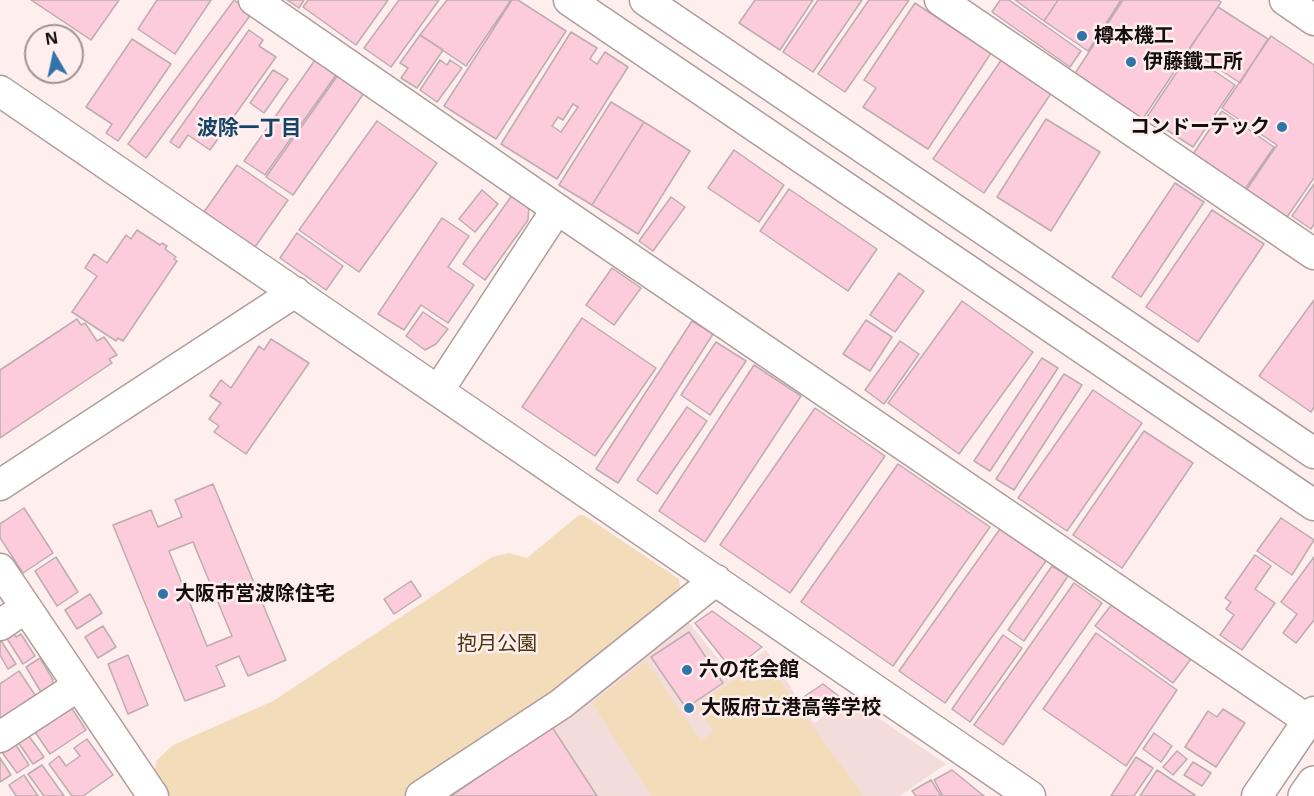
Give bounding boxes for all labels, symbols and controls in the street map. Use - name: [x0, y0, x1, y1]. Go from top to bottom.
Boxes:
- north arrow: [24, 24, 84, 84]
- place label: 樽本機工: [1094, 24, 1174, 48]
- text: N: [43, 26, 60, 50]
- marker: 樽本機工: [1075, 29, 1089, 43]
- place label: 伊藤鐵工所: [1143, 50, 1243, 74]
- marker: 伊藤鐵工所: [1124, 55, 1138, 69]
- place label: コンドーテック: [1130, 115, 1270, 139]
- district label: 波除一丁目: [197, 116, 301, 142]
- marker: コンドーテック: [1275, 120, 1289, 134]
- place label: 大阪市営波除住宅: [175, 582, 335, 606]
- marker: 大阪市営波除住宅: [156, 587, 170, 601]
- park label: 抱月公園: [457, 632, 537, 656]
- place label: 六の花会館: [699, 658, 799, 682]
- marker: 六の花会館: [680, 663, 694, 677]
- place label: 大阪府立港高等学校: [701, 696, 881, 720]
- marker: 大阪府立港高等学校: [682, 701, 696, 715]

